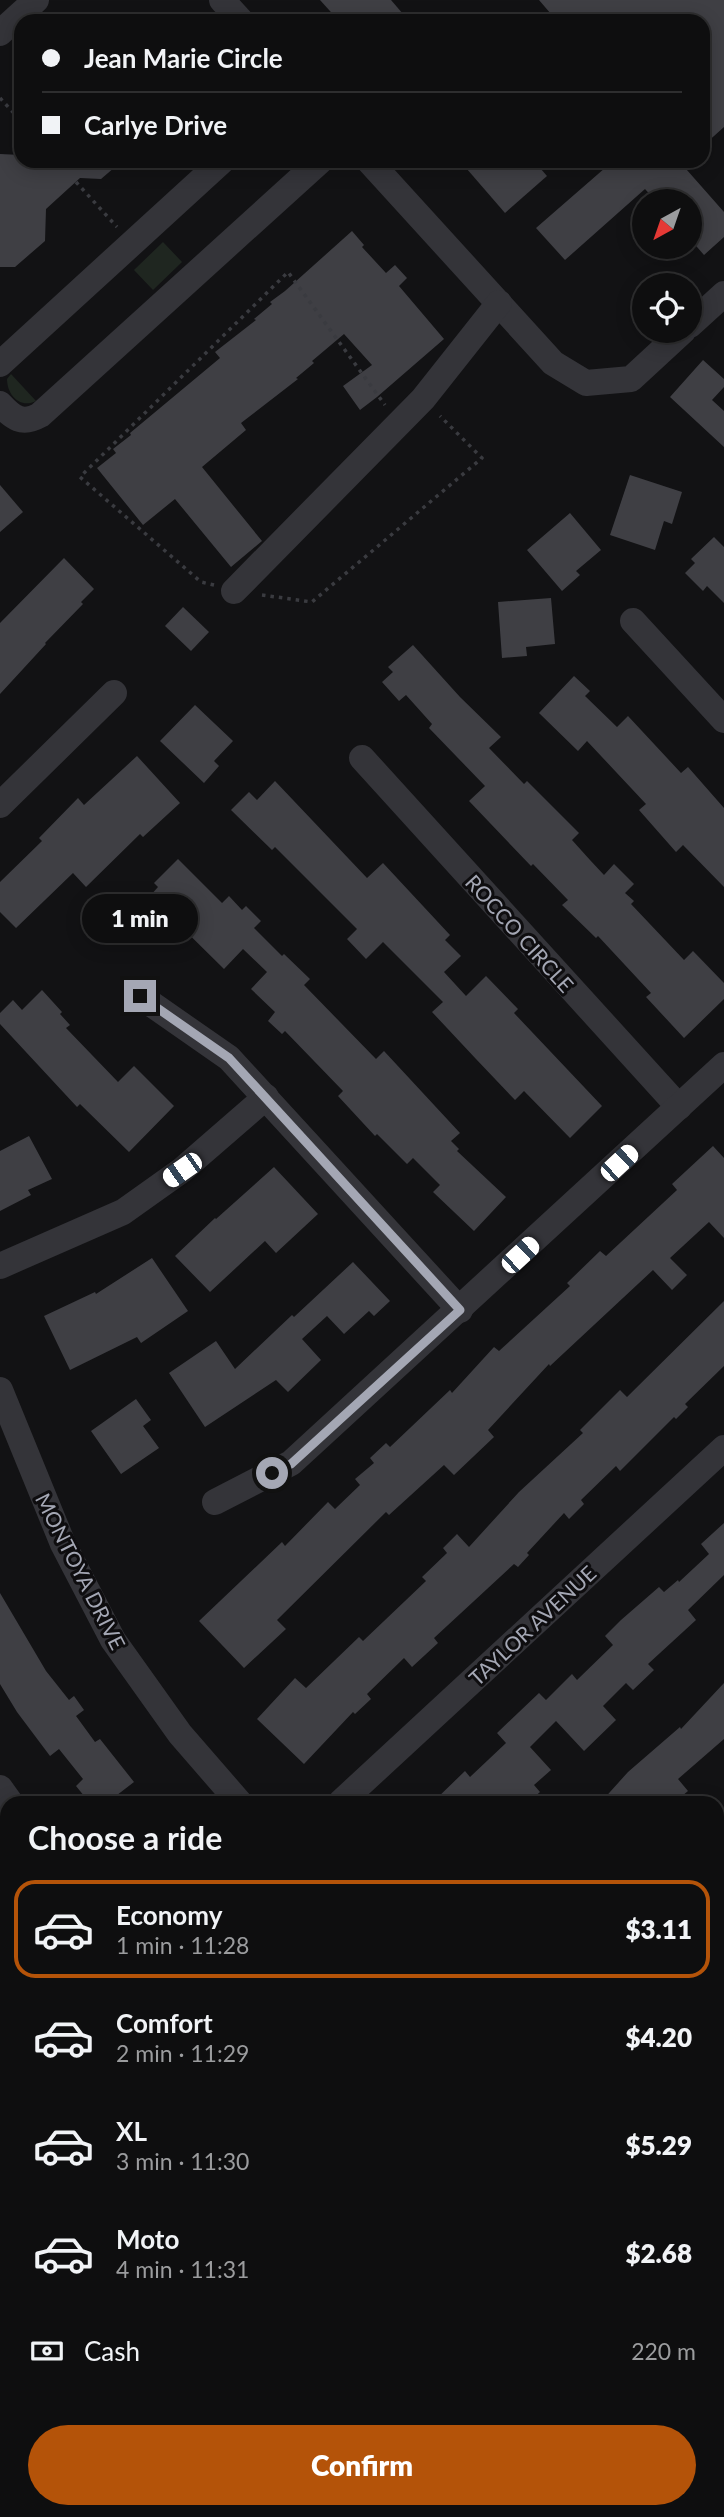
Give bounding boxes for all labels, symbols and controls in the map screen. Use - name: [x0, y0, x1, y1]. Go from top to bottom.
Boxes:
- text: Jean Marie Circle: [84, 42, 283, 74]
- text: Carlye Drive: [84, 109, 227, 141]
- north arrow: [632, 189, 702, 259]
- map controls: [632, 189, 702, 343]
- button: locate: [632, 273, 702, 343]
- street label: ROCCO CIRCLE: [461, 869, 579, 997]
- callout: 1 min: [82, 894, 198, 944]
- text: 1 min: [111, 904, 169, 932]
- route end: [124, 980, 156, 1012]
- car: [597, 1141, 642, 1185]
- car: [159, 1149, 206, 1191]
- car: [498, 1233, 543, 1277]
- route start: [256, 1457, 288, 1489]
- street label: MONTOYA DRIVE: [31, 1489, 131, 1653]
- street label: TAYLOR AVENUE: [463, 1560, 601, 1690]
- text: Choose a ride: [28, 1818, 222, 1857]
- icon: car: [32, 1898, 95, 1961]
- text: Economy: [116, 1899, 222, 1931]
- text: $3.11: [625, 1913, 692, 1945]
- text: 1 min · 11:28: [116, 1931, 249, 1959]
- icon: car: [32, 2006, 95, 2069]
- text: Comfort: [116, 2007, 213, 2039]
- text: $4.20: [625, 2021, 692, 2053]
- text: 2 min · 11:29: [116, 2039, 249, 2067]
- icon: car: [32, 2114, 95, 2177]
- text: XL: [116, 2115, 147, 2147]
- text: $5.29: [625, 2129, 692, 2161]
- text: 3 min · 11:30: [116, 2147, 249, 2175]
- icon: car: [32, 2222, 95, 2285]
- text: Moto: [116, 2223, 179, 2255]
- text: $2.68: [625, 2237, 692, 2269]
- text: 4 min · 11:31: [116, 2255, 249, 2283]
- icon: cash: [28, 2332, 66, 2370]
- text: Cash: [84, 2335, 140, 2367]
- text: 220 m: [631, 2337, 696, 2365]
- button: Confirm: [28, 2425, 696, 2505]

